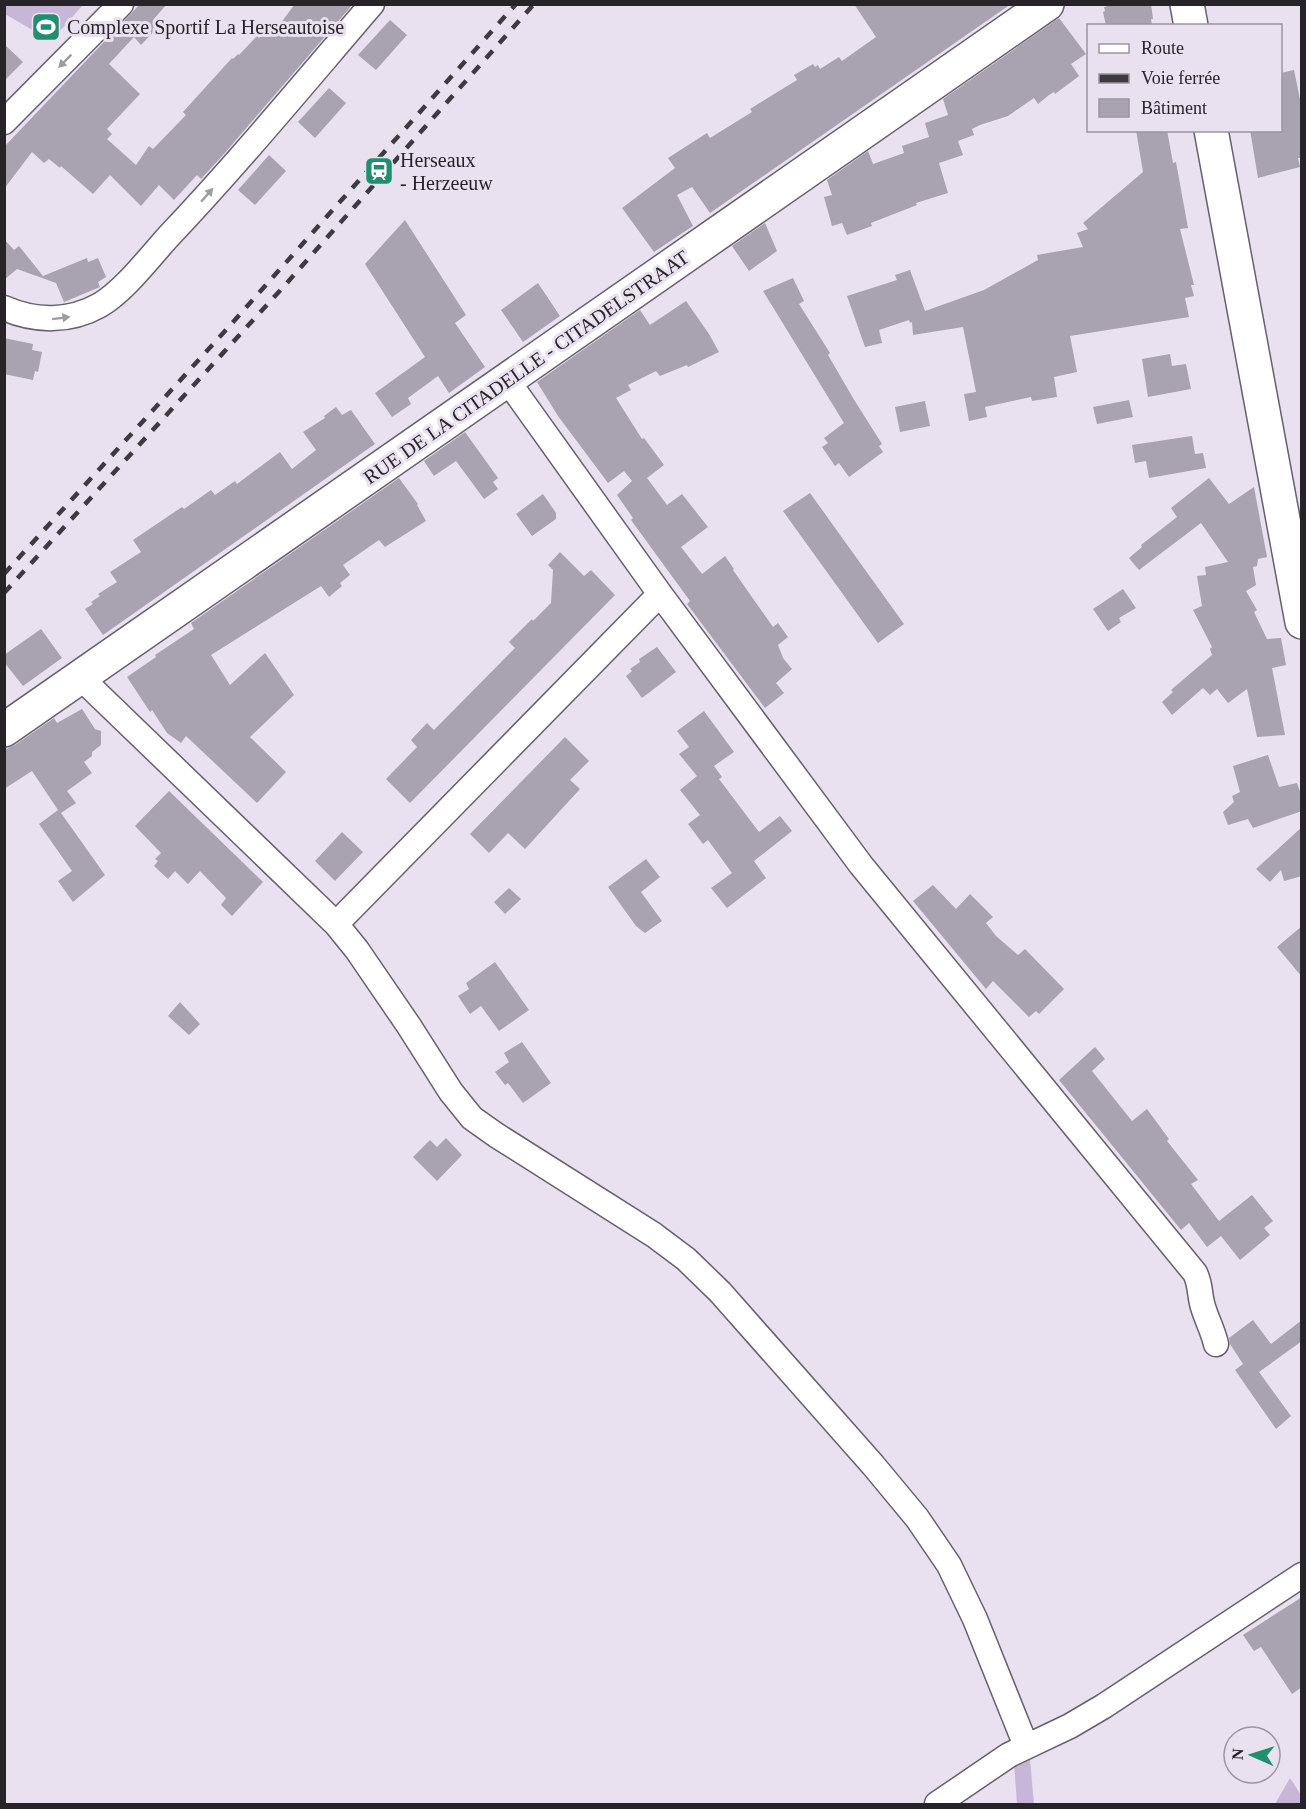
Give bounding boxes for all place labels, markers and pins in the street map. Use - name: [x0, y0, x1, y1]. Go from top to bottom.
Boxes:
- sports icon: Complexe Sportif La Herseautoise: [30, 11, 62, 43]
- place label: Complexe Sportif La Herseautoise: [67, 16, 344, 39]
- place label: Herseaux - Herzeeuw: [400, 149, 493, 194]
- station icon: Herseaux - Herzeeuw: [363, 155, 395, 187]

